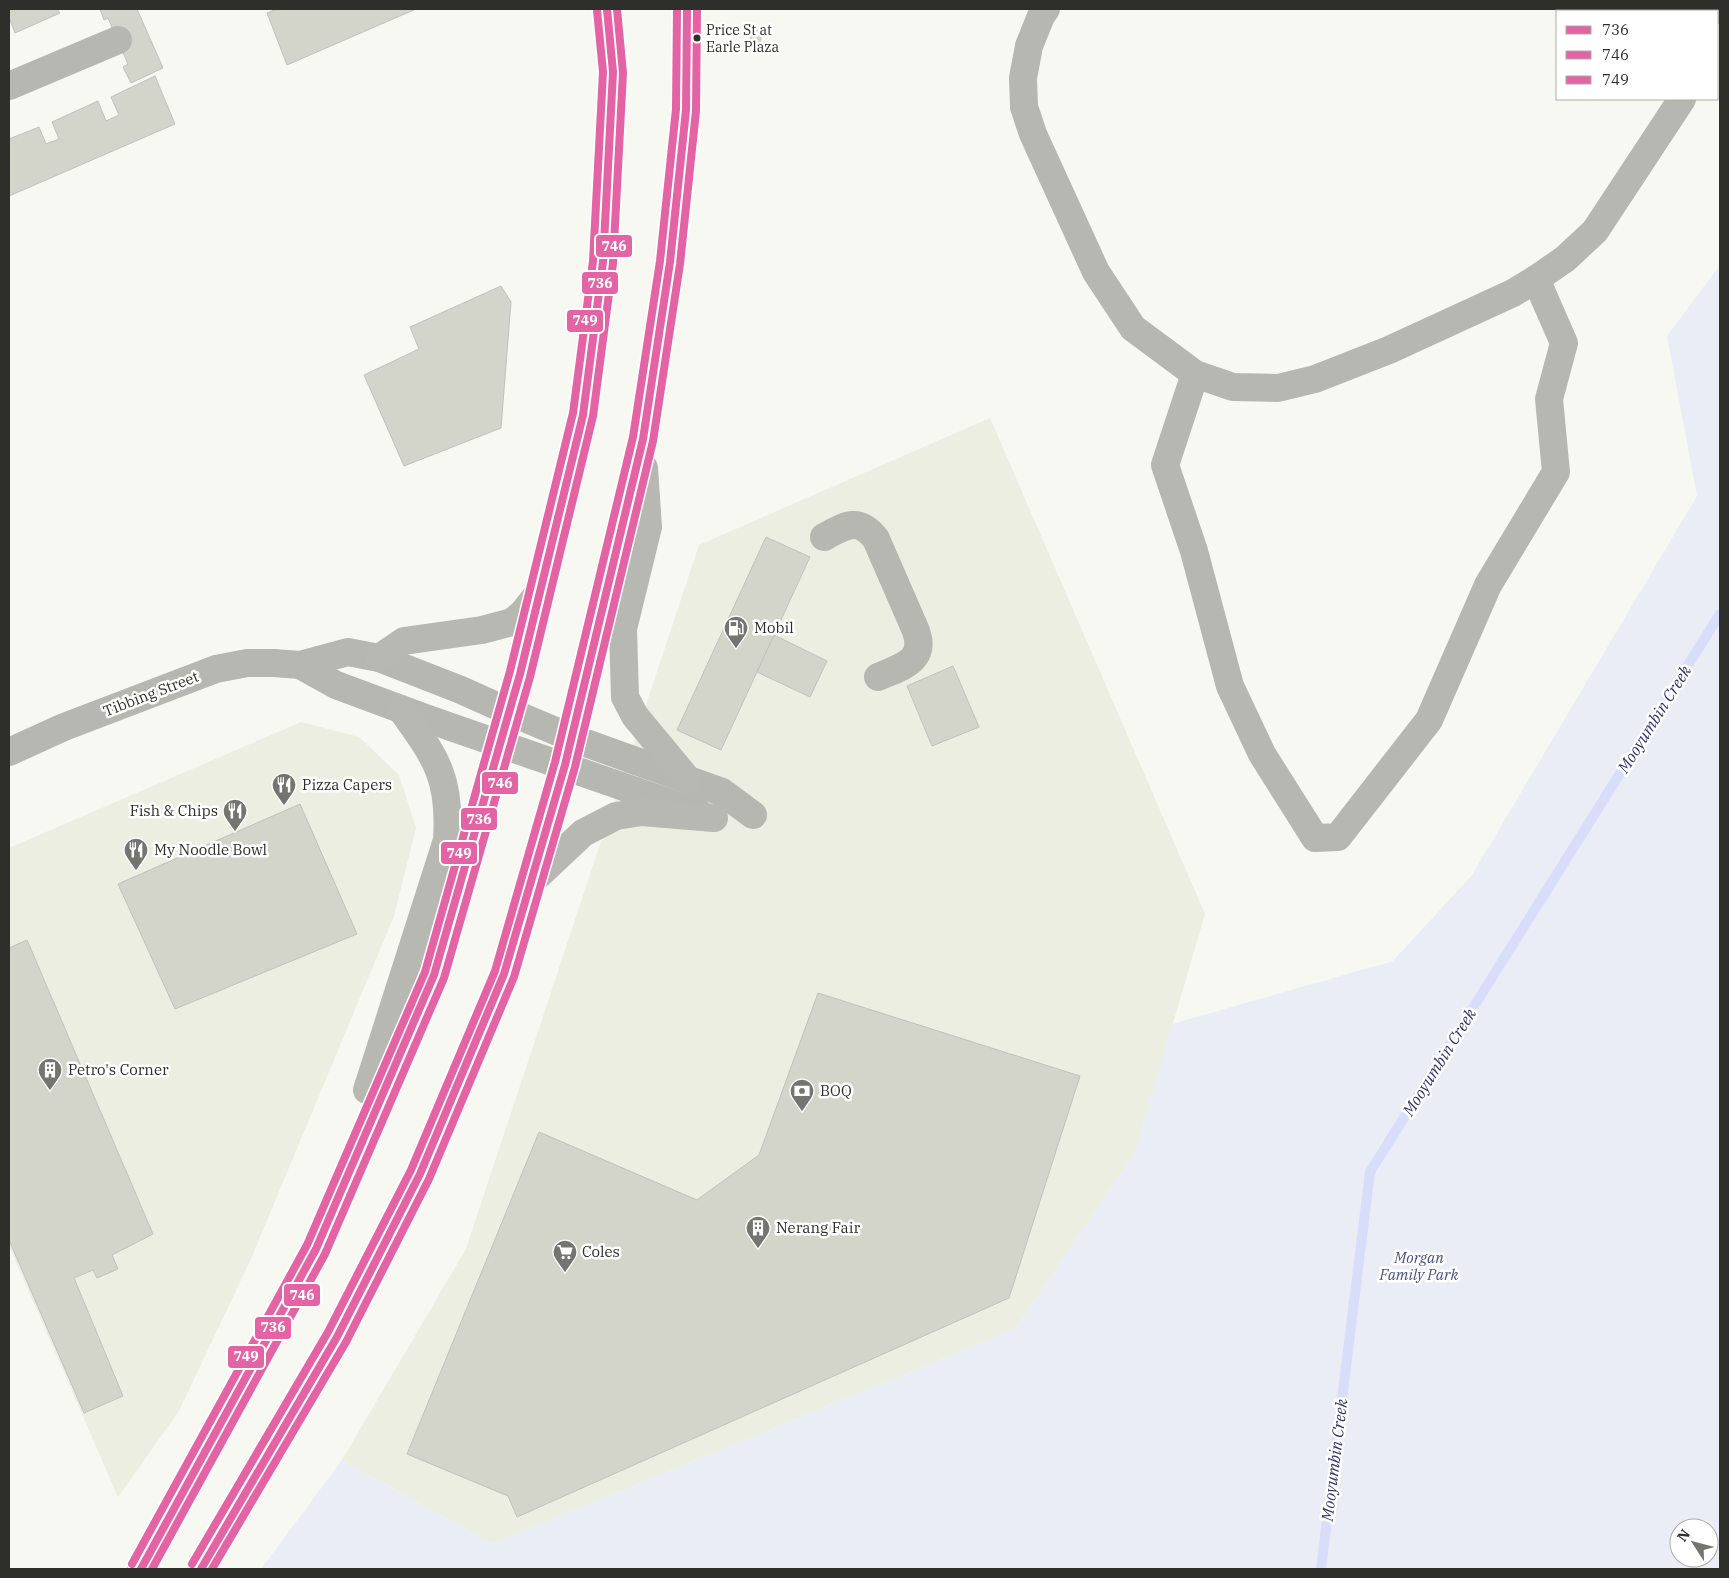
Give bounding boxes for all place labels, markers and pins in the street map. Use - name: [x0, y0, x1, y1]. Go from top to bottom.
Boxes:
- place label: Price St at Earle Plaza: [706, 21, 779, 56]
- marker: Price St at Earle Plaza: [692, 33, 702, 43]
- fuel station icon: Mobil: [723, 615, 749, 649]
- place label: Mobil: [754, 618, 794, 637]
- restaurant icon: Pizza Capers: [271, 772, 297, 806]
- place label: Pizza Capers: [302, 775, 392, 794]
- restaurant icon: Fish & Chips: [222, 798, 248, 832]
- place label: Fish & Chips: [130, 801, 218, 820]
- restaurant icon: My Noodle Bowl: [123, 837, 149, 871]
- place label: My Noodle Bowl: [154, 840, 267, 859]
- building icon: Petro's Corner: [37, 1057, 63, 1091]
- place label: Petro's Corner: [68, 1060, 169, 1079]
- bank icon: BOQ: [789, 1078, 815, 1112]
- place label: BOQ: [820, 1081, 852, 1100]
- building icon: Nerang Fair: [745, 1215, 771, 1249]
- place label: Nerang Fair: [776, 1218, 860, 1237]
- supermarket icon: Coles: [552, 1239, 578, 1273]
- place label: Coles: [582, 1242, 620, 1261]

